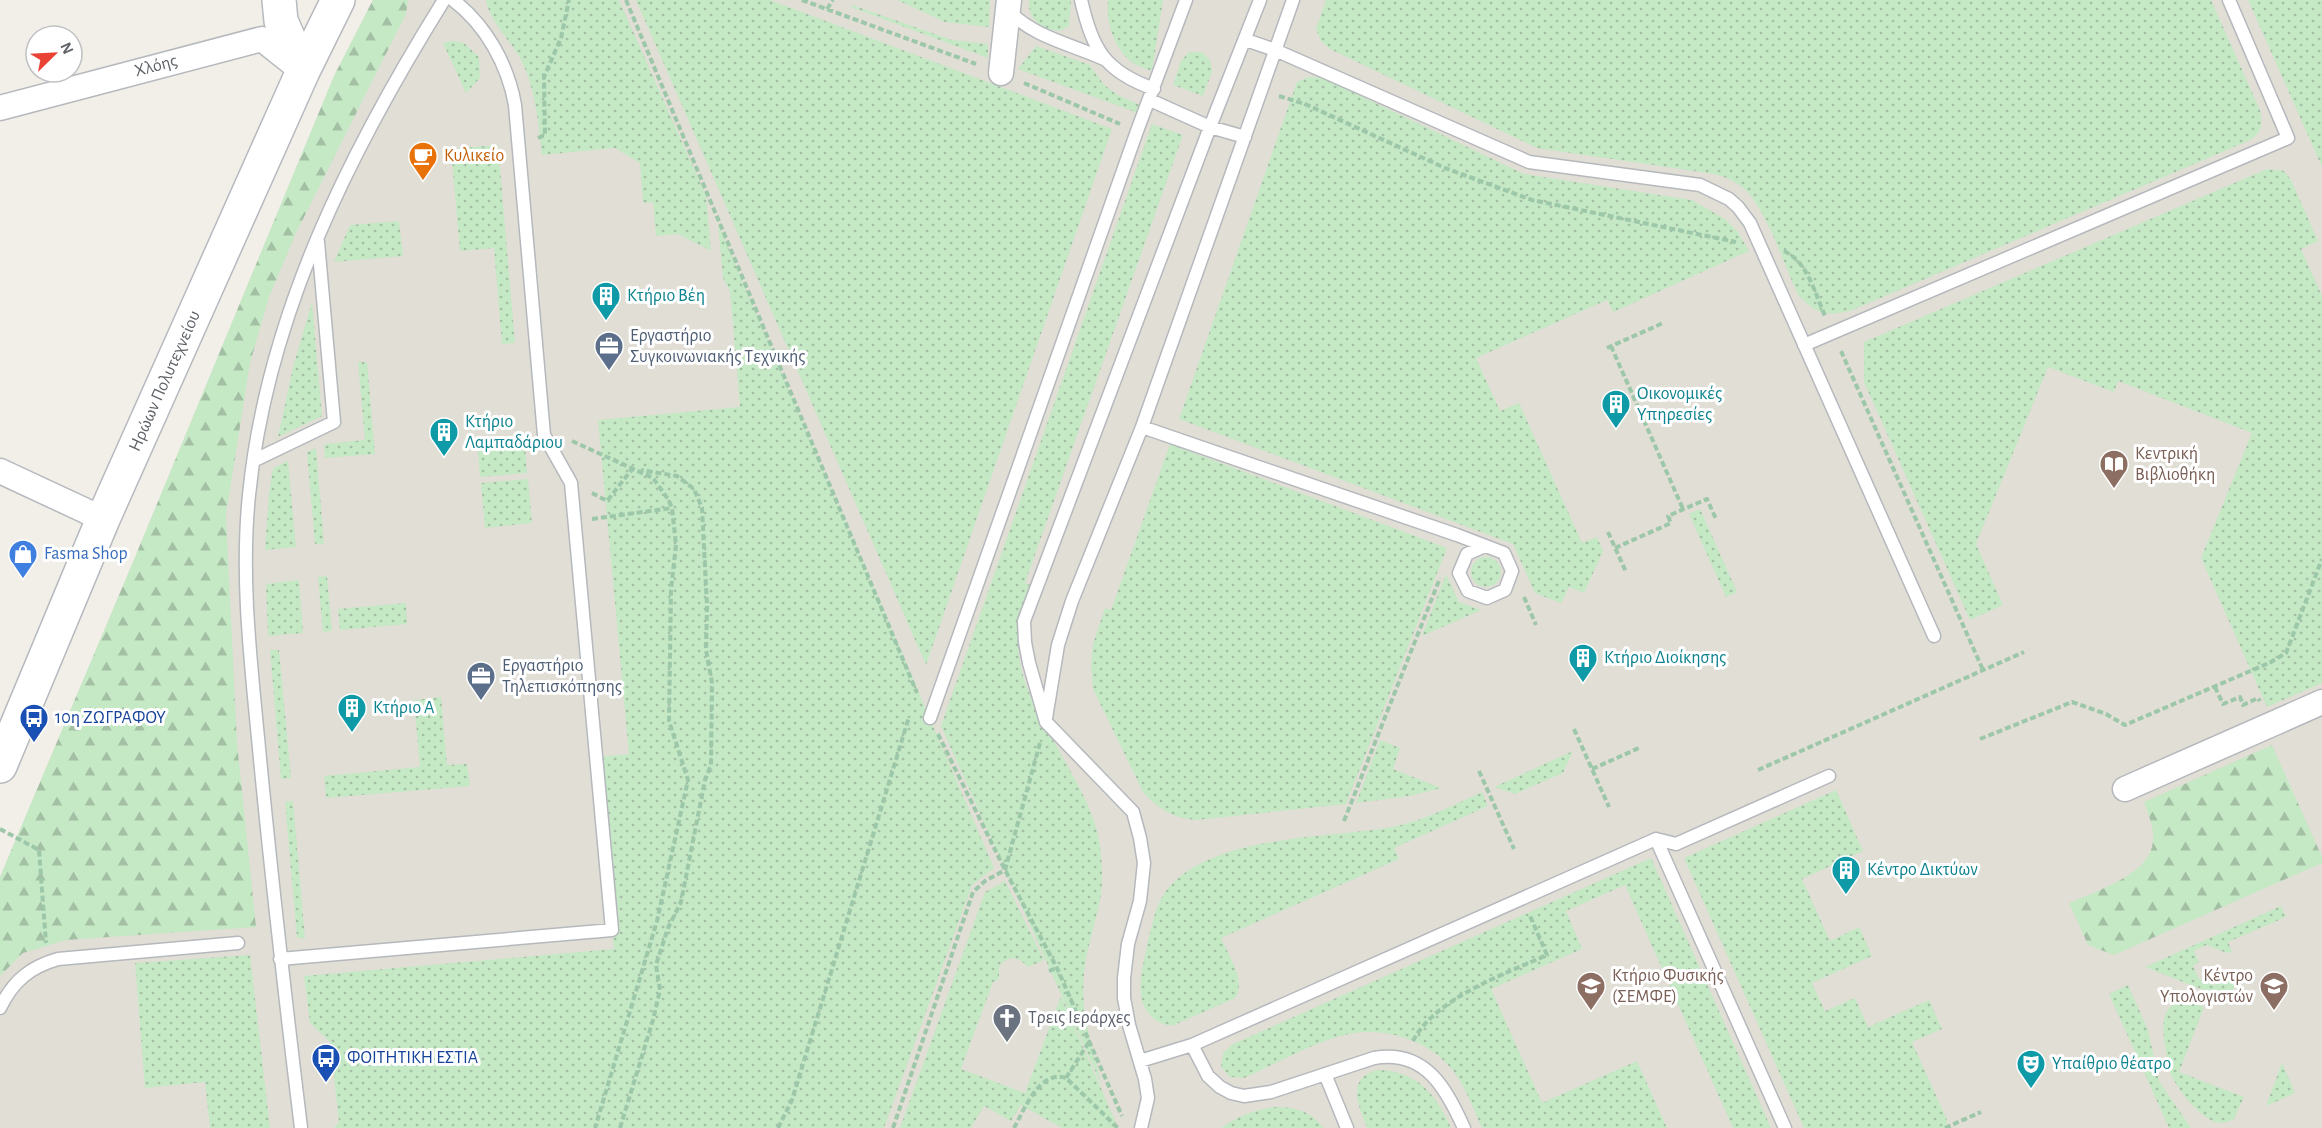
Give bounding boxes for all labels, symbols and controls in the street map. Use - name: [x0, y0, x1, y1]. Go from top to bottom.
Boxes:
- north arrow: [24, 24, 84, 84]
- text: N: [57, 40, 76, 57]
- street label: Χλόης: [133, 52, 179, 80]
- cafe icon: Κυλικείο: [407, 140, 439, 182]
- place label: Κυλικείο: [444, 146, 504, 165]
- building icon: Κτήριο Βέη: [590, 280, 622, 322]
- place label: Κτήριο Βέη: [627, 287, 705, 305]
- street label: Ηρώων Πολυτεχνείου: [125, 308, 204, 454]
- place label: Εργαστήριο Συγκοινωνιακής Τεχνικής: [630, 327, 805, 366]
- office icon: Εργαστήριο Συγκοινωνιακής Τεχνικής: [593, 330, 625, 372]
- place label: Οικονομικές Υπηρεσίες: [1637, 385, 1722, 424]
- building icon: Οικονομικές Υπηρεσίες: [1600, 388, 1632, 430]
- place label: Κτήριο Λαμπαδάριου: [465, 413, 563, 452]
- building icon: Κτήριο Λαμπαδάριου: [428, 416, 460, 458]
- place label: Κεντρική Βιβλιοθήκη: [2135, 445, 2215, 484]
- library icon: Κεντρική Βιβλιοθήκη: [2098, 448, 2130, 490]
- shop icon: Fasma Shop: [7, 538, 39, 580]
- place label: Fasma Shop: [44, 545, 128, 563]
- building icon: Κτήριο Διοίκησης: [1567, 642, 1599, 684]
- place label: Κτήριο Διοίκησης: [1604, 648, 1726, 667]
- place label: Εργαστήριο Τηλεπισκόπησης: [502, 657, 622, 696]
- office icon: Εργαστήριο Τηλεπισκόπησης: [465, 660, 497, 702]
- building icon: Κτήριο Α: [336, 692, 368, 734]
- place label: Κτήριο Α: [373, 699, 435, 717]
- bus stop icon: 10η ΖΩΓΡΑΦΟΥ: [18, 702, 50, 744]
- place label: 10η ΖΩΓΡΑΦΟΥ: [55, 709, 166, 727]
- building icon: Κέντρο Δικτύων: [1830, 854, 1862, 896]
- place label: Κέντρο Δικτύων: [1867, 861, 1978, 879]
- place label: Κτήριο Φυσικής (ΣΕΜΦΕ): [1612, 967, 1724, 1006]
- place label: Κέντρο Υπολογιστών: [2160, 967, 2253, 1006]
- school or university icon: Κτήριο Φυσικής (ΣΕΜΦΕ): [1575, 970, 1607, 1012]
- school or university icon: Κέντρο Υπολογιστών: [2258, 970, 2290, 1012]
- church icon: Τρεις Ιεράρχες: [991, 1002, 1023, 1044]
- place label: Τρεις Ιεράρχες: [1028, 1009, 1131, 1027]
- bus stop icon: ΦΟΙΤΗΤΙΚΗ ΕΣΤΙΑ: [310, 1042, 342, 1084]
- theatre icon: Υπαίθριο θέατρο: [2015, 1048, 2047, 1090]
- place label: ΦΟΙΤΗΤΙΚΗ ΕΣΤΙΑ: [347, 1049, 479, 1067]
- place label: Υπαίθριο θέατρο: [2052, 1054, 2171, 1073]

